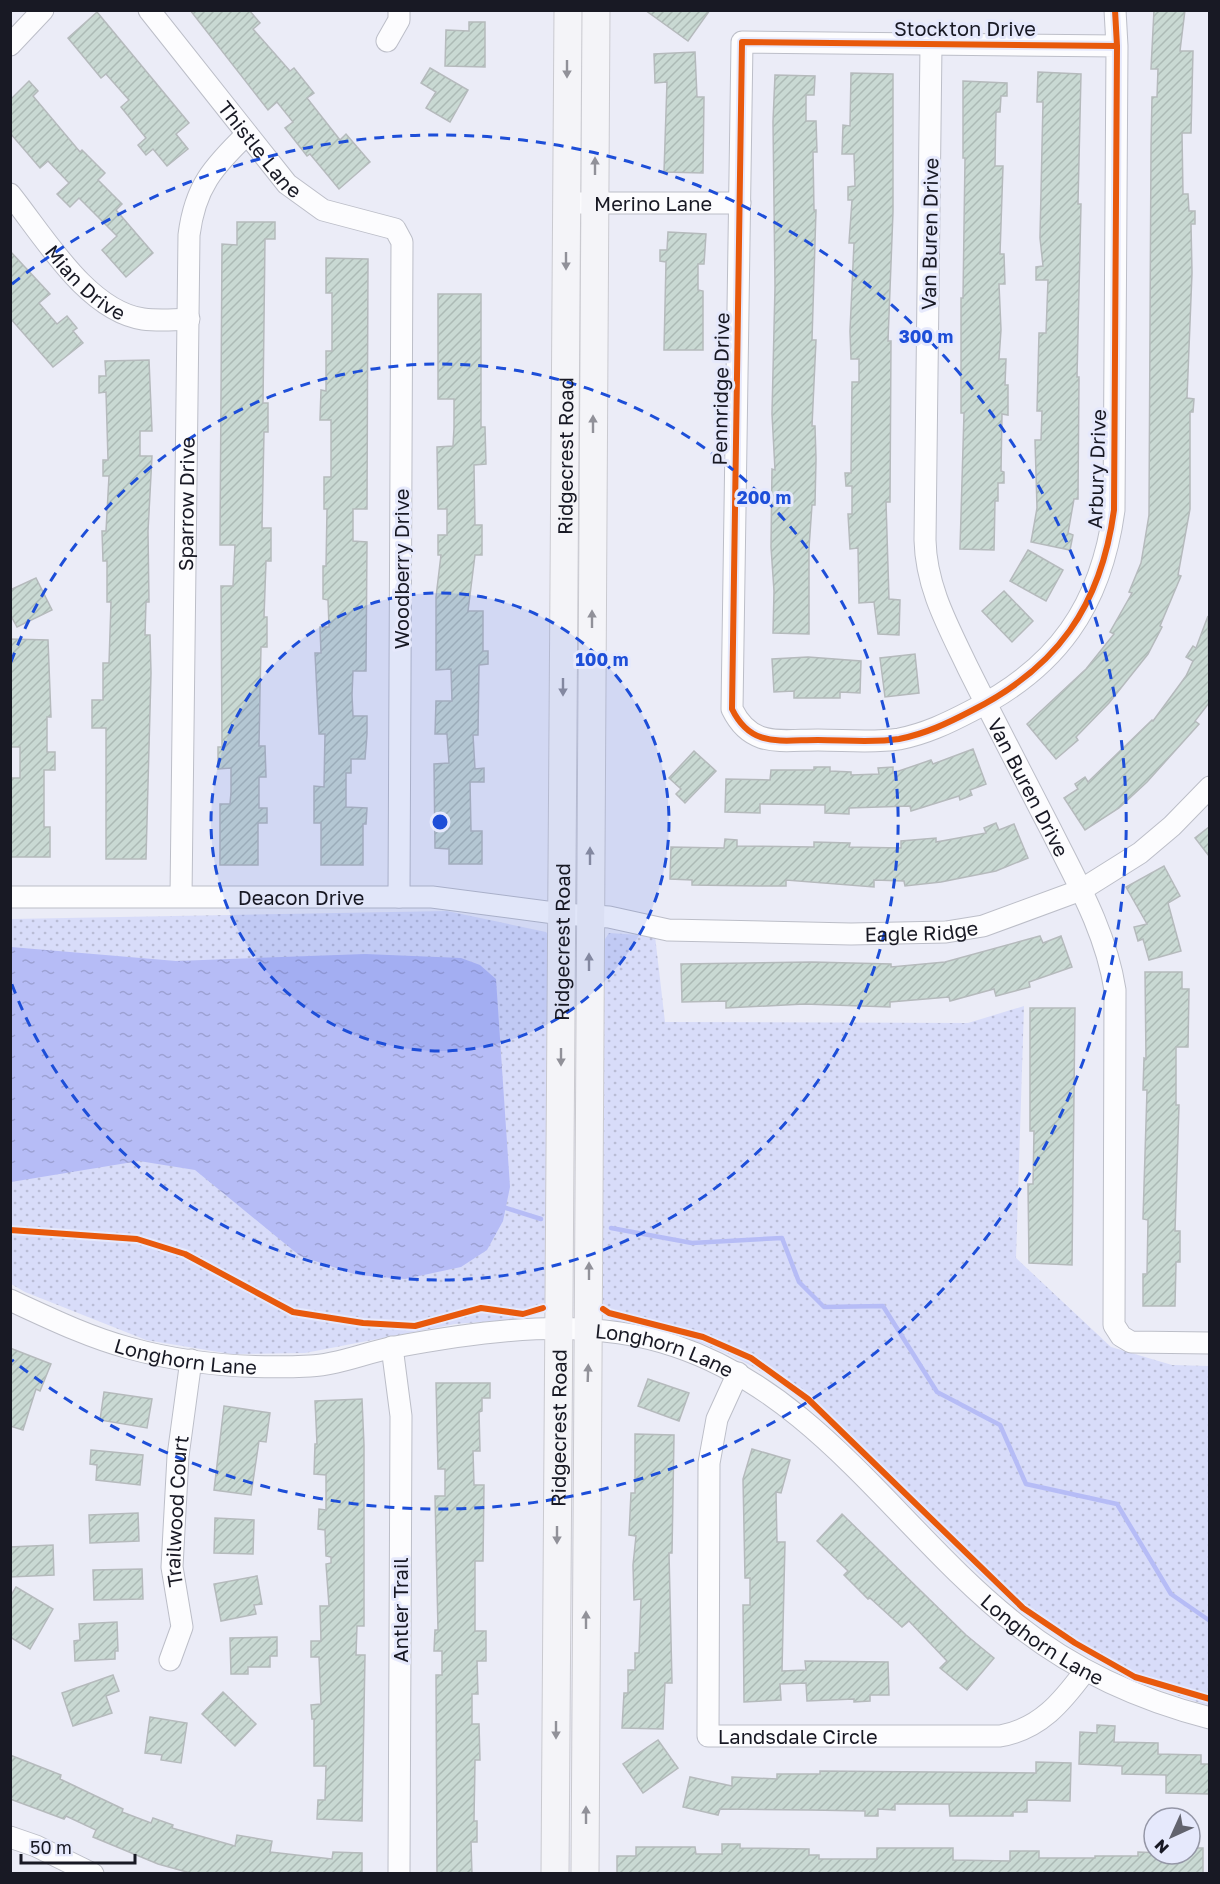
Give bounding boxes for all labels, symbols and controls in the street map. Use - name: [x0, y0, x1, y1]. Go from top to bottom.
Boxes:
- street label: Stockton Drive: [894, 16, 1036, 40]
- one-way arrow: [562, 59, 572, 78]
- street label: Thistle Lane: [213, 96, 306, 203]
- one-way arrow: [590, 157, 600, 176]
- street label: Van Buren Drive: [916, 158, 942, 310]
- street label: Merino Lane: [594, 191, 712, 215]
- street label: Mian Drive: [41, 240, 130, 325]
- one-way arrow: [561, 252, 571, 271]
- street label: Pennridge Drive: [707, 312, 733, 466]
- text: 300 m: [899, 325, 953, 347]
- street label: Ridgecrest Road: [552, 377, 577, 535]
- street label: Arbury Drive: [1082, 409, 1110, 529]
- one-way arrow: [588, 415, 598, 434]
- street label: Sparrow Drive: [173, 437, 199, 571]
- text: 200 m: [737, 486, 791, 508]
- street label: Woodberry Drive: [389, 489, 413, 649]
- one-way arrow: [587, 610, 597, 629]
- text: 100 m: [576, 648, 628, 670]
- one-way arrow: [558, 678, 568, 697]
- street label: Van Buren Drive: [983, 714, 1074, 860]
- centre of rings: [430, 812, 450, 832]
- one-way arrow: [585, 847, 595, 866]
- street label: Ridgecrest Road: [549, 863, 574, 1021]
- street label: Deacon Drive: [238, 885, 364, 909]
- street label: Eagle Ridge: [864, 915, 980, 946]
- one-way arrow: [584, 953, 594, 972]
- one-way arrow: [556, 1047, 566, 1066]
- one-way arrow: [584, 1262, 594, 1281]
- street label: Longhorn Lane: [594, 1318, 738, 1382]
- street label: Longhorn Lane: [112, 1332, 257, 1379]
- street label: Ridgecrest Road: [546, 1349, 571, 1507]
- one-way arrow: [583, 1364, 592, 1383]
- street label: Trailwood Court: [160, 1434, 193, 1589]
- one-way arrow: [552, 1525, 562, 1544]
- street label: Antler Trail: [388, 1557, 412, 1663]
- street label: Longhorn Lane: [976, 1588, 1108, 1690]
- one-way arrow: [581, 1611, 591, 1630]
- one-way arrow: [551, 1720, 561, 1739]
- street label: Landsdale Circle: [718, 1724, 878, 1748]
- one-way arrow: [581, 1806, 591, 1825]
- north arrow: [1142, 1806, 1202, 1866]
- scale bar: [21, 1827, 135, 1865]
- text: N: [1150, 1835, 1173, 1858]
- text: 50 m: [30, 1836, 72, 1858]

